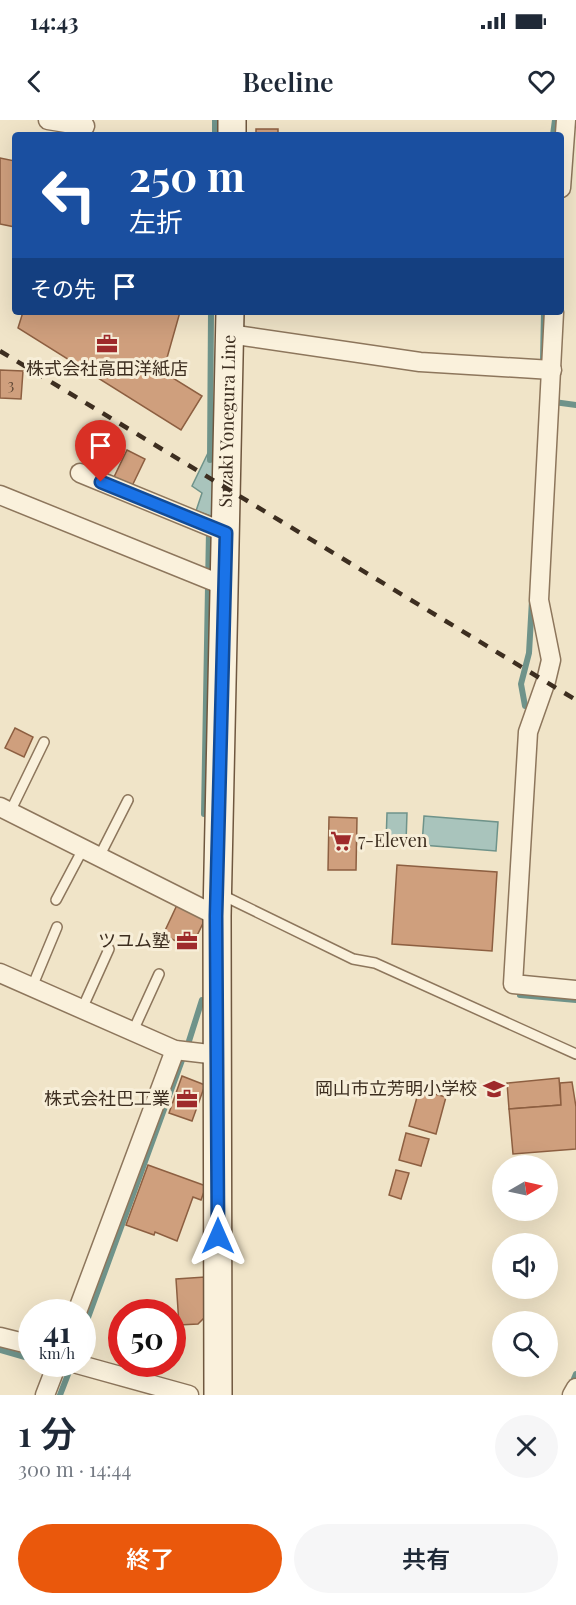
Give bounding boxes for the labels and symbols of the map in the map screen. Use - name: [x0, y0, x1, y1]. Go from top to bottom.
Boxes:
- office icon: 株式会社高田洋紙店: [95, 332, 119, 356]
- street label: Suzaki Yonegura Line: [213, 334, 241, 508]
- place label: 株式会社高田洋紙店: [26, 356, 188, 380]
- house number: 3: [8, 374, 15, 394]
- pin: [75, 420, 126, 482]
- place label: 7-Eleven: [358, 828, 428, 852]
- supermarket icon: 7-Eleven: [329, 829, 353, 853]
- place label: ツユム塾: [98, 928, 170, 952]
- office icon: ツユム塾: [175, 929, 199, 953]
- place label: 岡山市立芳明小学校: [315, 1076, 477, 1100]
- school or university icon: 岡山市立芳明小学校: [482, 1077, 506, 1101]
- place label: 株式会社巴工業: [44, 1086, 170, 1110]
- office icon: 株式会社巴工業: [175, 1087, 199, 1111]
- north arrow: [492, 1155, 558, 1221]
- position arrow: [186, 1204, 250, 1268]
- speed limit sign: 50: [108, 1299, 186, 1377]

